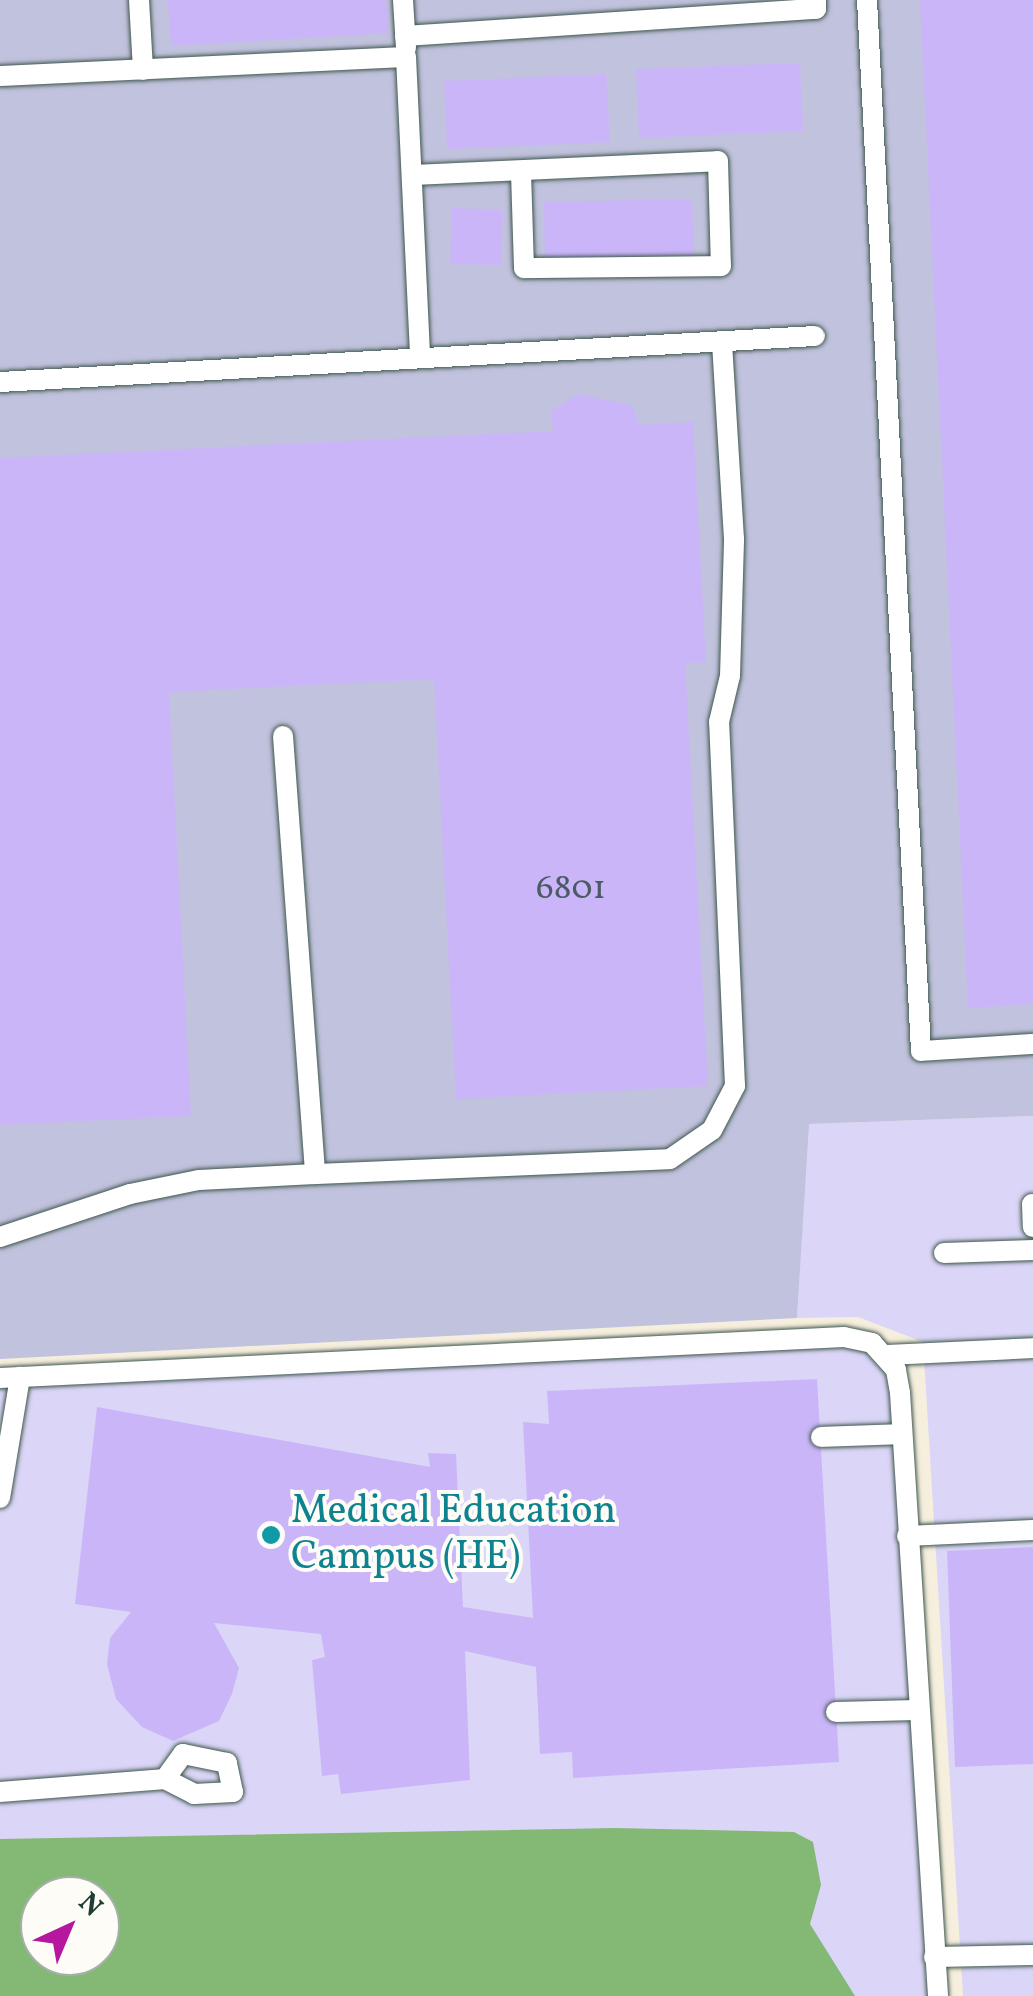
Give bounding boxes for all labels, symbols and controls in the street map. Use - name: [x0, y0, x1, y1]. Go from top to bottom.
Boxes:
- house number: 6801: [536, 868, 606, 910]
- place label: Medical Education Campus (HE): [291, 1488, 616, 1582]
- marker: Medical Education Campus (HE): [260, 1524, 282, 1546]
- north arrow: [20, 1876, 120, 1976]
- text: N: [69, 1884, 111, 1927]

